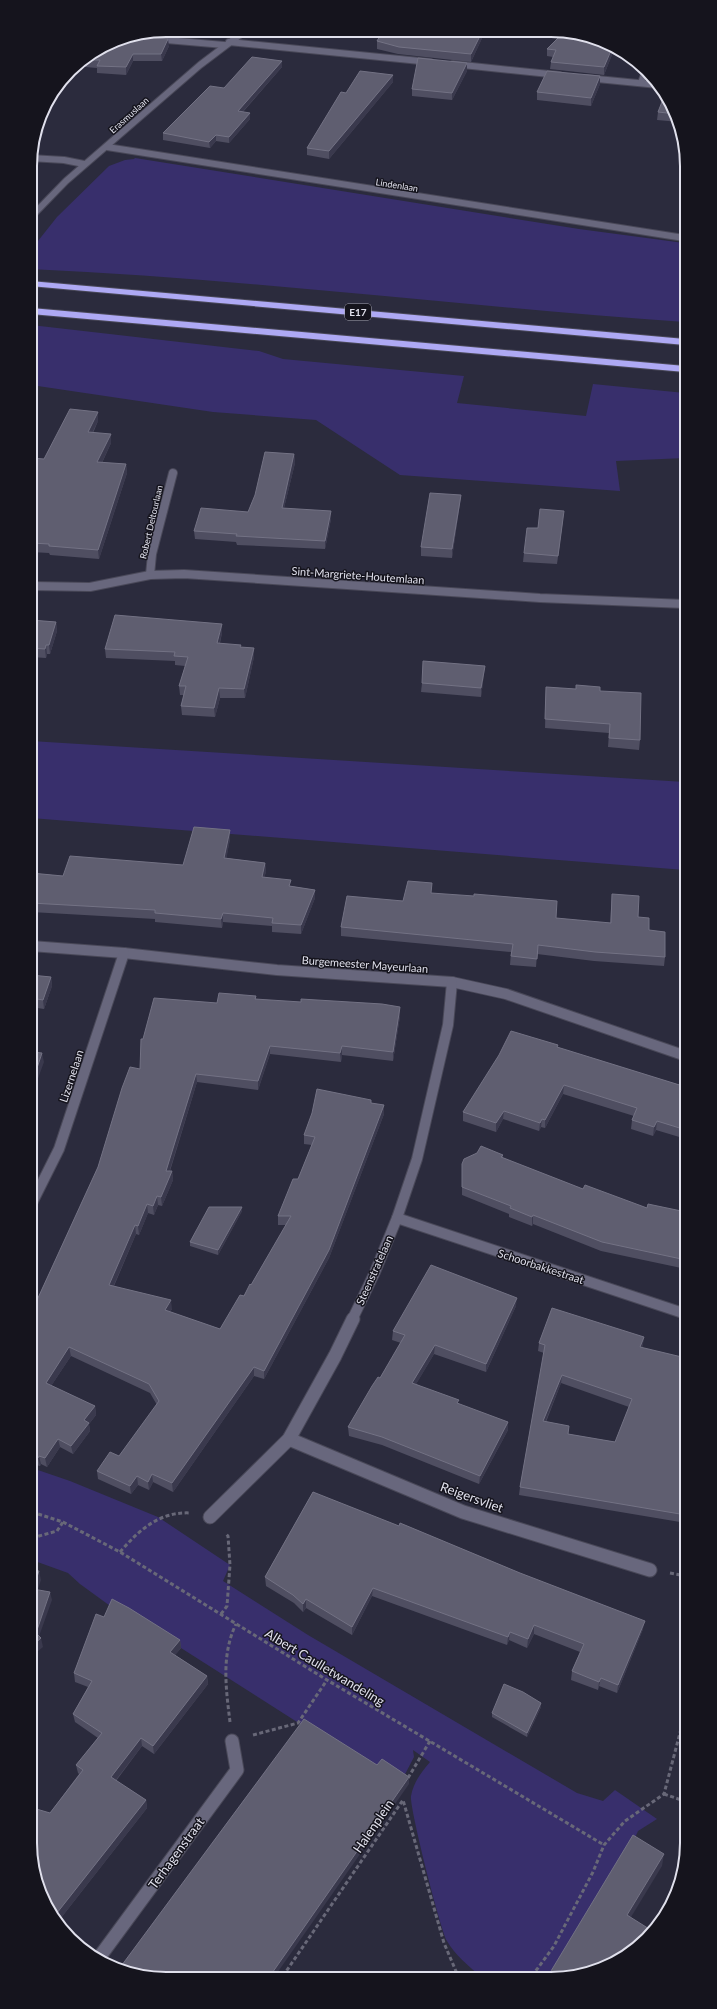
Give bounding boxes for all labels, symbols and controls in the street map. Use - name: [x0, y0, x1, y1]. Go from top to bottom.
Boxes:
- street label: Erasmuslaan: [107, 94, 151, 136]
- street label: Lindenlaan: [375, 176, 419, 194]
- road number: E17: [345, 304, 371, 320]
- street label: Robert Deltourlaan: [137, 484, 165, 560]
- street label: Sint-Margriete-Houtemlaan: [291, 564, 425, 586]
- street label: Burgemeester Mayeurlaan: [301, 953, 429, 975]
- street label: Lizernelaan: [56, 1048, 86, 1104]
- street label: Steenstratelaan: [353, 1233, 395, 1307]
- street label: Schoorbakkestraat: [496, 1246, 586, 1286]
- street label: Reigersvliet: [438, 1478, 506, 1516]
- street label: Albert Caulletwandeling: [262, 1625, 388, 1709]
- street label: Halenplein: [349, 1796, 397, 1856]
- street label: Terhagenstraat: [145, 1814, 208, 1892]

